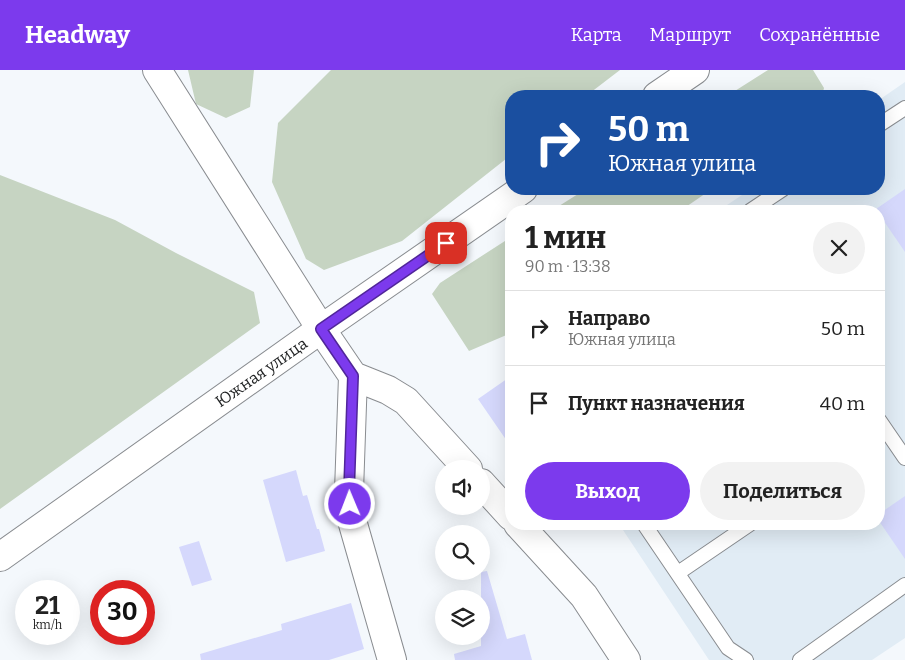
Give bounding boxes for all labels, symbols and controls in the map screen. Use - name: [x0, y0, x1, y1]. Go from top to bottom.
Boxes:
- text: Headway: [25, 21, 130, 49]
- text: Карта: [571, 24, 622, 46]
- text: Маршрут: [650, 24, 731, 46]
- text: Сохранённые: [759, 24, 880, 46]
- text: 50 m: [608, 108, 689, 150]
- icon: right: [525, 110, 590, 175]
- text: Южная улица: [608, 150, 756, 177]
- text: 1 мин: [525, 220, 606, 256]
- pin: [425, 222, 467, 264]
- button: close: [813, 222, 865, 274]
- icon: arrive: [432, 229, 460, 257]
- text: 90 m · 13:38: [525, 257, 611, 276]
- text: Направо: [568, 307, 650, 330]
- icon: right: [525, 314, 553, 342]
- text: 50 m: [821, 317, 865, 340]
- text: Южная улица: [568, 330, 676, 349]
- street label: Южная улица: [212, 334, 311, 411]
- icon: arrive: [525, 389, 553, 417]
- text: Пункт назначения: [568, 392, 745, 415]
- text: 40 m: [820, 392, 865, 415]
- map controls: [435, 460, 490, 645]
- button: sound: [435, 460, 490, 515]
- button: Выход: [525, 462, 690, 520]
- button: Поделиться: [700, 462, 865, 520]
- position arrow: [323, 477, 375, 529]
- button: search: [435, 525, 490, 580]
- speed limit sign: 30: [90, 580, 155, 645]
- button: layers: [435, 590, 490, 645]
- text: 21: [35, 591, 60, 621]
- text: km/h: [33, 618, 62, 632]

